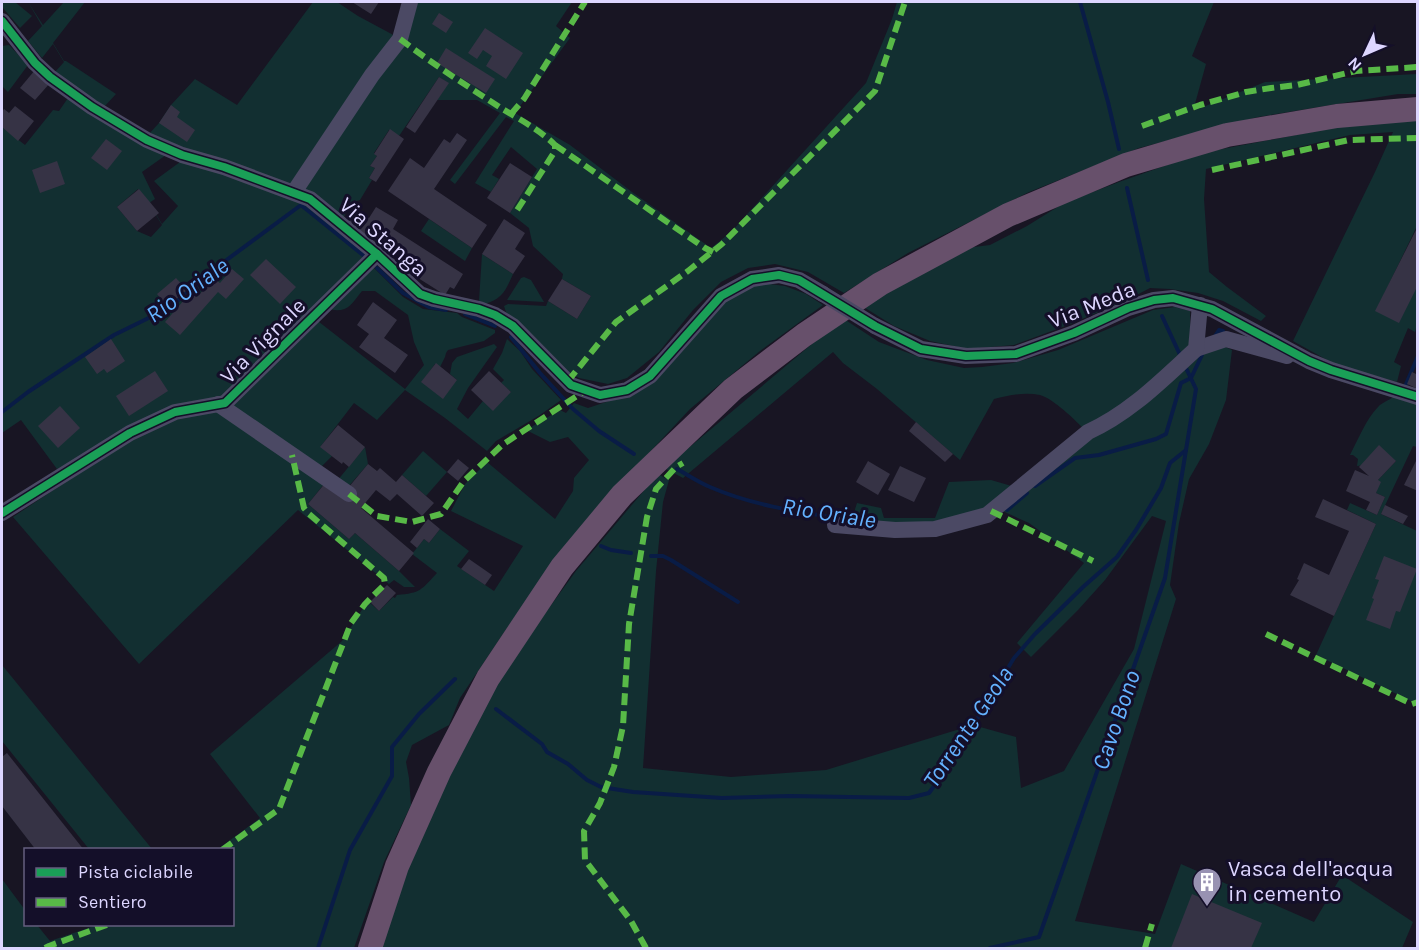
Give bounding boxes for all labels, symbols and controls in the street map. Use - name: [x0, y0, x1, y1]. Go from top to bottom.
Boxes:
- north arrow: [1335, 24, 1395, 84]
- text: N: [1344, 53, 1365, 75]
- street label: Via Stanga: [334, 192, 432, 282]
- water label: Rio Oriale: [140, 251, 234, 329]
- street label: Via Meda: [1045, 276, 1139, 334]
- street label: Via Vignale: [215, 293, 311, 389]
- water label: Rio Oriale: [780, 492, 878, 534]
- water label: Torrente Geola: [917, 661, 1019, 793]
- water label: Cavo Bono: [1086, 666, 1146, 773]
- legend: [24, 848, 234, 926]
- place label: Vasca dell'acqua in cemento: [1228, 856, 1393, 907]
- text: Pista ciclabile: [78, 861, 193, 883]
- building icon: Vasca dell'acqua in cemento: [1191, 866, 1223, 908]
- text: Sentiero: [78, 891, 147, 913]

